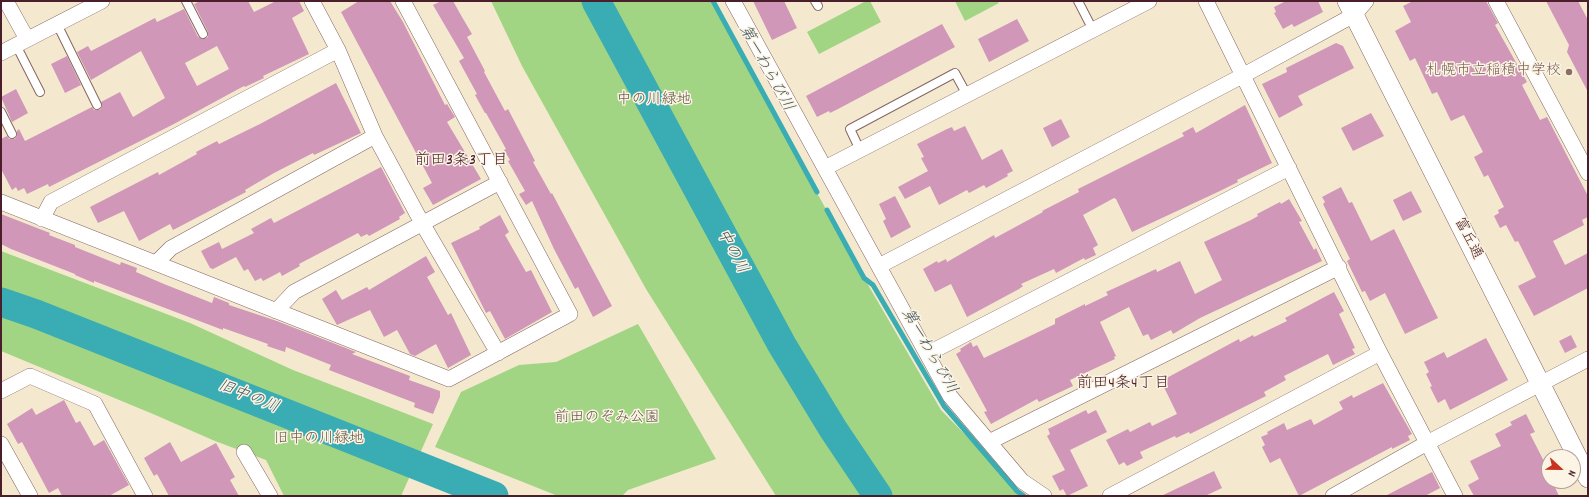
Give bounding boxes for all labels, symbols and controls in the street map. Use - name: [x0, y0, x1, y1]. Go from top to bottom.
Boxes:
- water label: 第一わらび川: [733, 22, 797, 116]
- place label: 札幌市立稲積中学校: [1426, 63, 1561, 81]
- marker: 札幌市立稲積中学校: [1564, 67, 1574, 77]
- park label: 中の川緑地: [617, 92, 691, 110]
- district label: 前田3条3丁目: [414, 152, 508, 172]
- street label: 富丘通: [1449, 215, 1485, 263]
- water label: 中の川: [711, 226, 751, 278]
- water label: 第一わらび川: [896, 306, 960, 398]
- district label: 前田4条4丁目: [1076, 375, 1170, 395]
- water label: 旧中の川: [215, 377, 281, 419]
- park label: 前田のぞみ公園: [555, 410, 659, 428]
- park label: 旧中の川緑地: [274, 431, 364, 449]
- north arrow: [1541, 449, 1581, 489]
- text: N: [1563, 468, 1580, 479]

